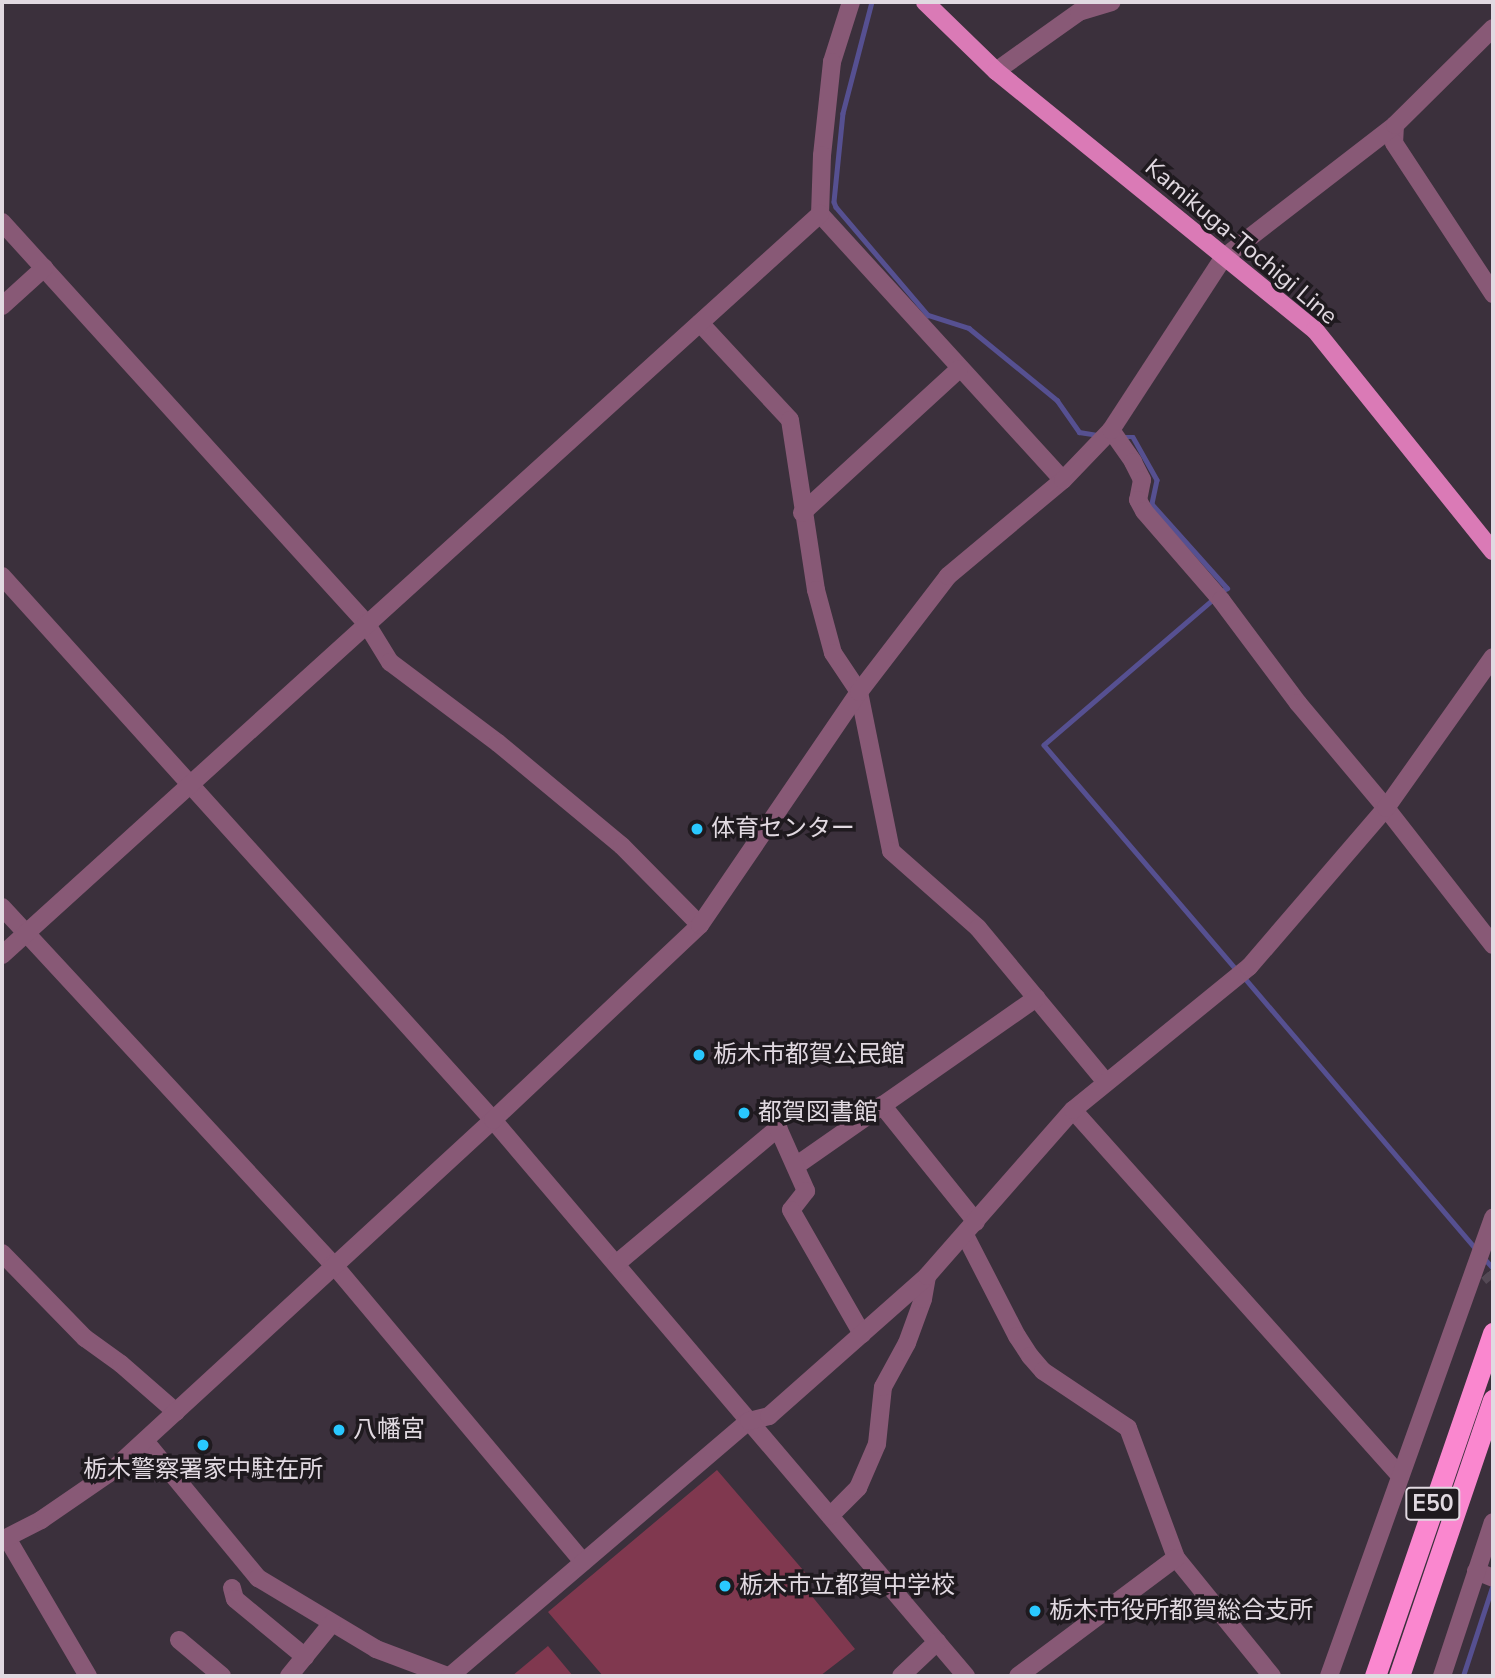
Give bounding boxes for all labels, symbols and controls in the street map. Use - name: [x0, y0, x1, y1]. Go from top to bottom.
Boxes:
- street label: Kamikuga-Tochigi Line: [1139, 153, 1343, 331]
- place label: 体育センター: [711, 815, 855, 843]
- marker: 体育センター: [689, 821, 705, 837]
- place label: 栃木市都賀公民館: [713, 1041, 905, 1069]
- marker: 栃木市都賀公民館: [691, 1047, 707, 1063]
- place label: 都賀図書館: [758, 1099, 878, 1127]
- marker: 都賀図書館: [736, 1105, 752, 1121]
- place label: 八幡宮: [353, 1416, 425, 1444]
- marker: 八幡宮: [331, 1422, 347, 1438]
- marker: 栃木警察署家中駐在所: [195, 1437, 211, 1453]
- place label: 栃木警察署家中駐在所: [83, 1456, 323, 1484]
- road number: E50: [1405, 1484, 1461, 1524]
- place label: 栃木市立都賀中学校: [739, 1572, 955, 1600]
- marker: 栃木市立都賀中学校: [717, 1578, 733, 1594]
- place label: 栃木市役所都賀総合支所: [1049, 1597, 1313, 1625]
- marker: 栃木市役所都賀総合支所: [1027, 1603, 1043, 1619]

